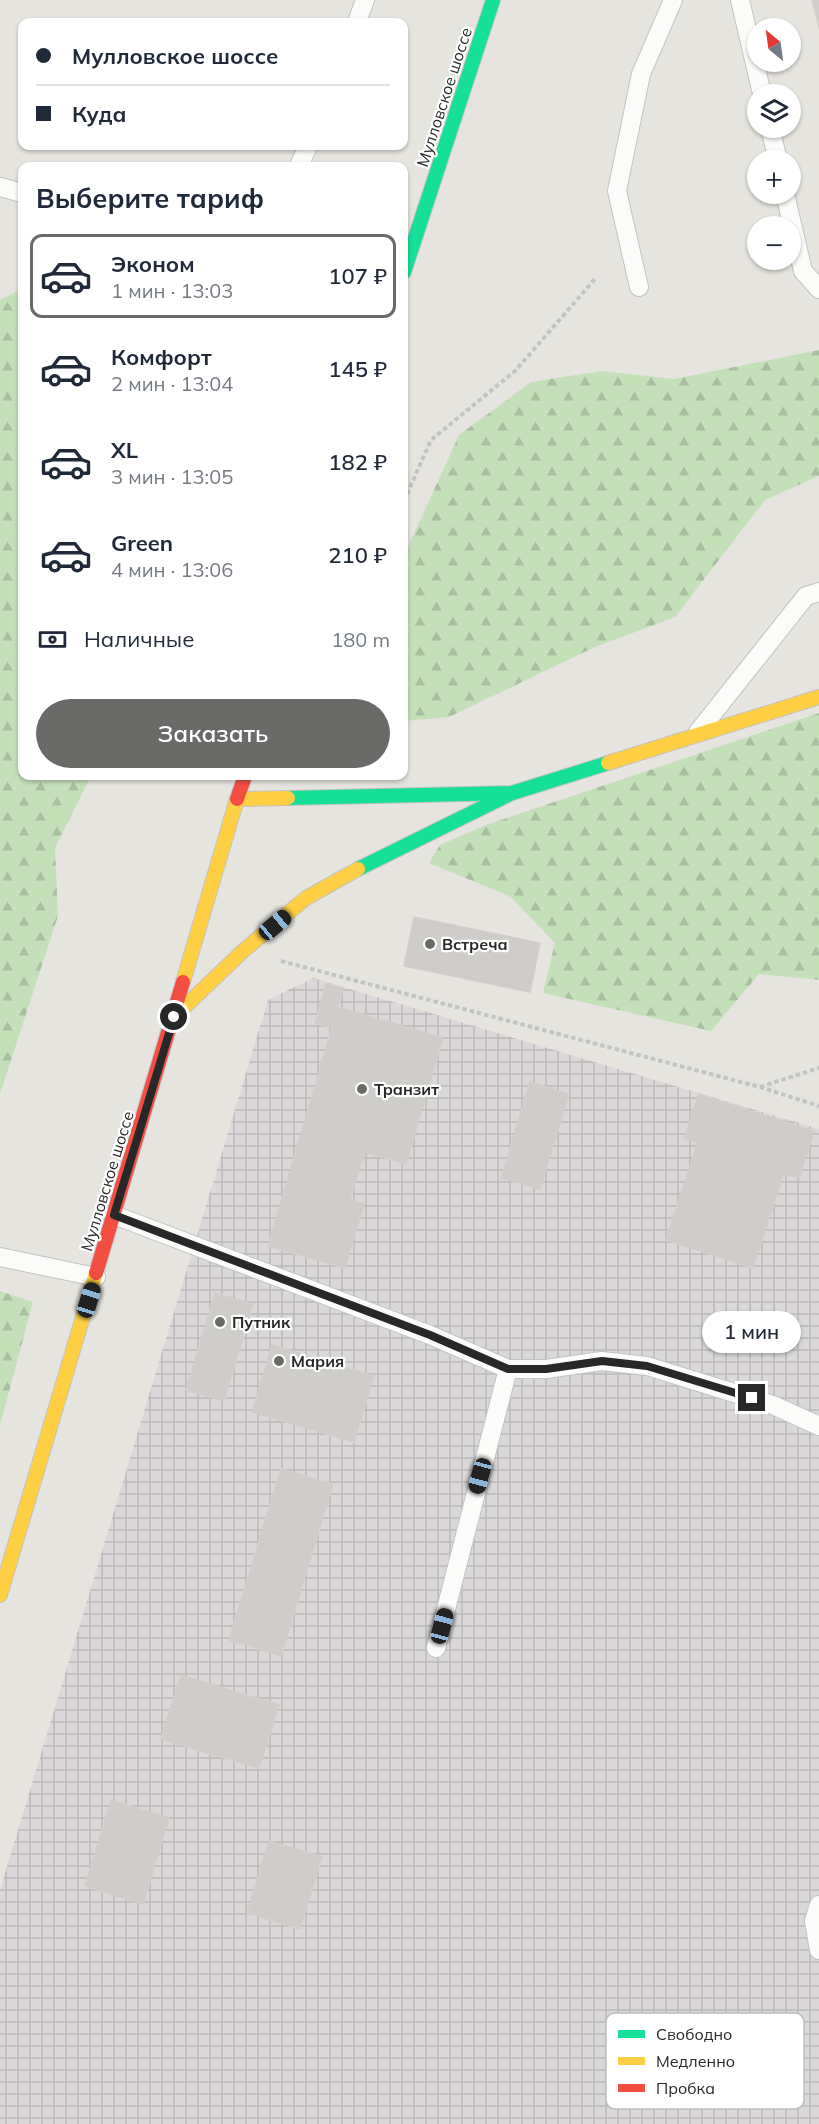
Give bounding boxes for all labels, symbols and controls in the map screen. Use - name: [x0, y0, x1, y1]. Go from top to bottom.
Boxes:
- north arrow: [747, 18, 801, 72]
- map controls: [747, 18, 801, 270]
- street label: Мулловское шоссе: [412, 25, 476, 169]
- text: Мулловское шоссе: [72, 42, 278, 70]
- button: layers: [747, 84, 801, 138]
- text: Куда: [72, 100, 126, 128]
- button: +: [747, 150, 801, 204]
- text: Выберите тариф: [36, 181, 264, 215]
- button: −: [747, 216, 801, 270]
- icon: car: [39, 249, 93, 303]
- text: Эконом: [111, 250, 195, 278]
- text: 107 ₽: [328, 262, 387, 290]
- text: 1 мин · 13:03: [111, 278, 233, 303]
- icon: car: [39, 342, 93, 396]
- text: Комфорт: [111, 343, 212, 371]
- text: 145 ₽: [328, 355, 387, 383]
- text: 2 мин · 13:04: [111, 371, 233, 396]
- icon: car: [39, 435, 93, 489]
- text: XL: [111, 436, 138, 464]
- text: 182 ₽: [328, 448, 387, 476]
- text: 3 мин · 13:05: [111, 464, 233, 489]
- icon: car: [39, 528, 93, 582]
- text: Green: [111, 529, 173, 557]
- text: 210 ₽: [328, 541, 387, 569]
- text: 4 мин · 13:06: [111, 557, 233, 582]
- icon: cash: [36, 623, 69, 656]
- text: Наличные: [84, 625, 194, 653]
- text: 180 m: [331, 627, 390, 652]
- button: Заказать: [36, 699, 390, 768]
- car: [255, 907, 295, 943]
- place label: Встреча: [442, 934, 508, 954]
- marker: Встреча: [423, 937, 437, 951]
- route start: [160, 1003, 187, 1030]
- place label: Транзит: [374, 1079, 439, 1099]
- marker: Транзит: [355, 1082, 369, 1096]
- street label: Мулловское шоссе: [76, 1108, 138, 1253]
- car: [75, 1280, 103, 1320]
- callout: 1 мин: [702, 1311, 801, 1353]
- place label: Путник: [232, 1312, 291, 1332]
- marker: Путник: [213, 1315, 227, 1329]
- text: 1 мин: [724, 1319, 779, 1344]
- place label: Мария: [291, 1351, 344, 1371]
- marker: Мария: [272, 1354, 286, 1368]
- route end: [738, 1384, 765, 1411]
- car: [467, 1456, 493, 1496]
- car: [429, 1606, 455, 1646]
- legend: [606, 2013, 804, 2109]
- text: Свободно: [656, 2024, 732, 2044]
- text: Медленно: [656, 2051, 735, 2071]
- text: Пробка: [656, 2078, 715, 2098]

